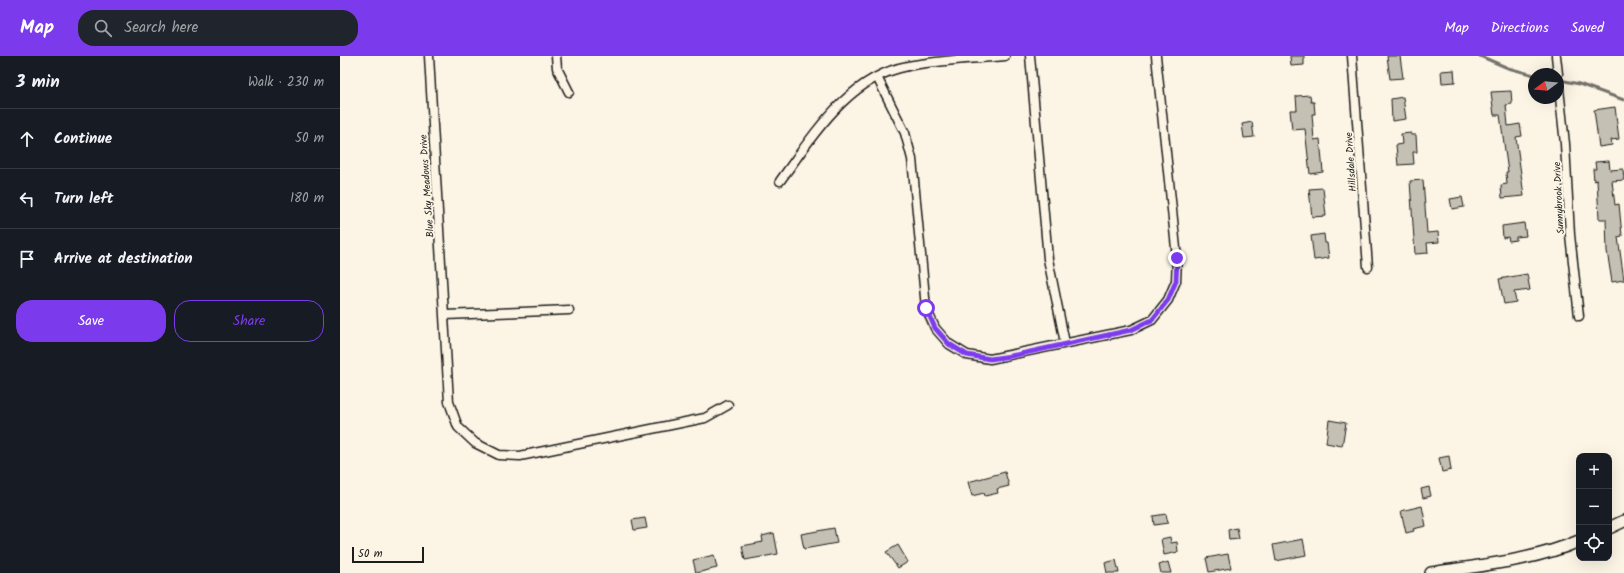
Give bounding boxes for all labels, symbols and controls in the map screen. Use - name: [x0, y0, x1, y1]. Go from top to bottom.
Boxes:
- search box: [78, 10, 358, 46]
- text: Map: [20, 13, 54, 43]
- text: Search here: [124, 16, 198, 40]
- icon: search: [92, 17, 114, 39]
- text: Map: [1444, 17, 1469, 39]
- text: Directions: [1491, 17, 1549, 39]
- text: Saved: [1571, 17, 1604, 39]
- north arrow: [1528, 68, 1564, 104]
- text: 3 min: [16, 69, 60, 96]
- text: Walk · 230 m: [248, 72, 324, 93]
- text: Continue: [54, 127, 112, 151]
- icon: ahead: [16, 128, 38, 150]
- text: 50 m: [295, 128, 324, 149]
- street label: Hillsdale Drive: [1341, 131, 1361, 192]
- street label: Blue Sky Meadows Drive: [415, 133, 439, 238]
- street label: Sunnybrook Drive: [1549, 161, 1569, 235]
- text: Turn left: [54, 187, 114, 211]
- icon: left: [16, 188, 38, 210]
- text: 180 m: [290, 188, 324, 209]
- text: Arrive at destination: [54, 247, 193, 271]
- icon: arrive: [16, 248, 38, 270]
- route end: [1168, 249, 1186, 267]
- route start: [917, 299, 935, 317]
- button: Save: [16, 300, 166, 342]
- button: Share: [174, 300, 324, 342]
- map controls: [1576, 453, 1612, 561]
- button: +: [1576, 453, 1612, 489]
- button: −: [1576, 489, 1612, 525]
- button: locate: [1576, 525, 1612, 561]
- scale bar: [352, 545, 424, 564]
- text: 50 m: [358, 545, 383, 563]

